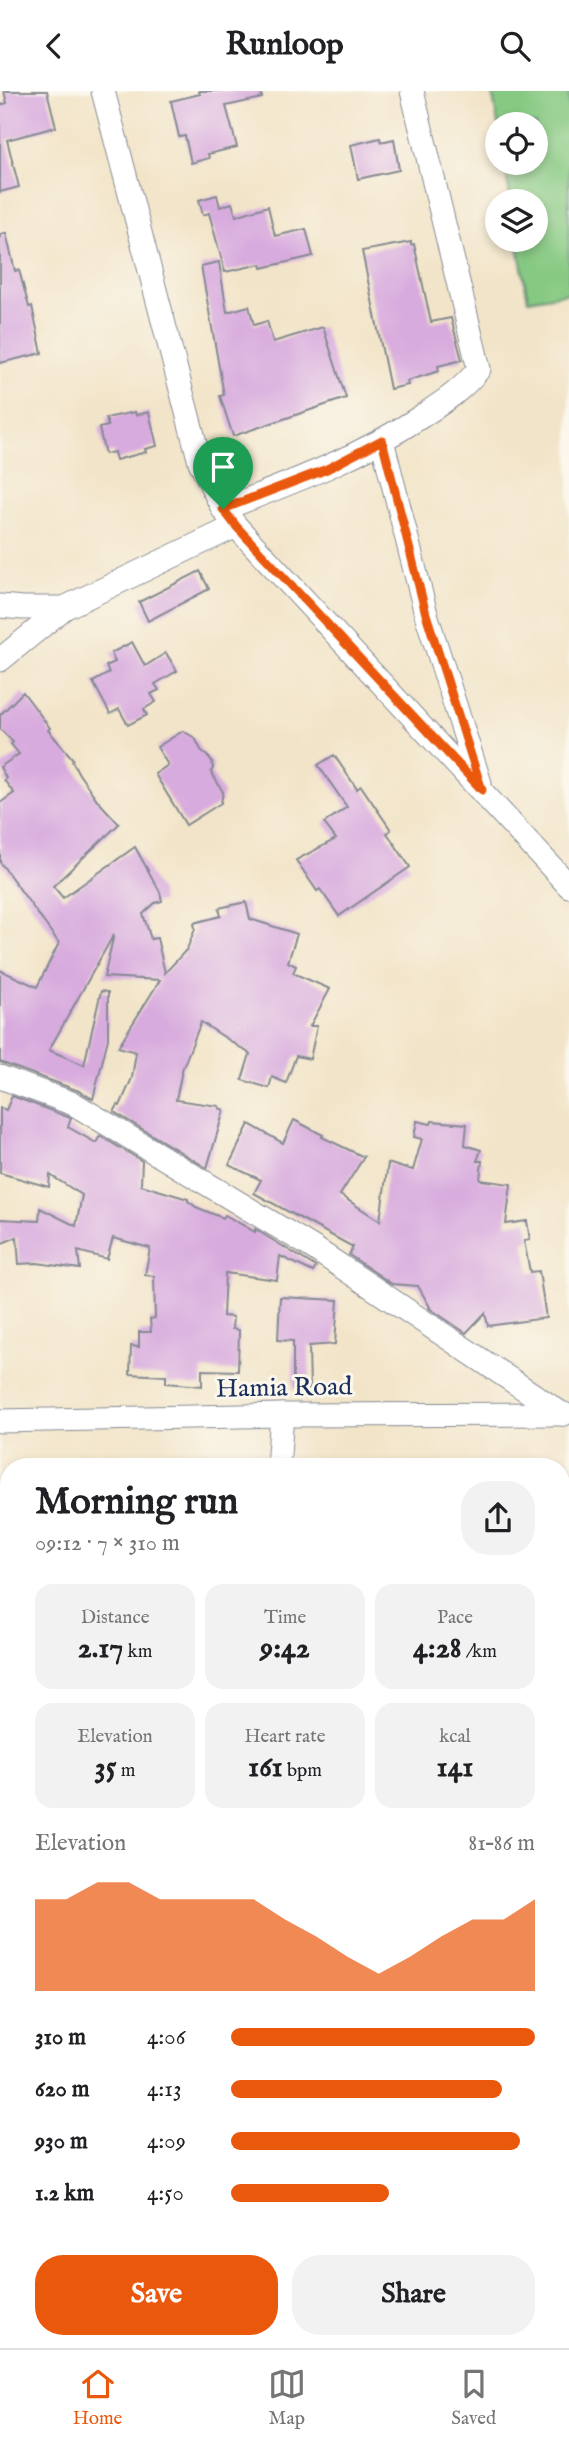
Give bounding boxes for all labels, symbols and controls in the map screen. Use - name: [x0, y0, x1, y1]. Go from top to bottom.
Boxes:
- text: Runloop: [225, 25, 344, 66]
- icon: back: [35, 27, 73, 65]
- icon: search: [496, 27, 534, 65]
- map controls: [485, 112, 548, 252]
- button: locate: [485, 112, 548, 175]
- button: layers: [485, 189, 548, 252]
- pin: [193, 437, 253, 509]
- icon: arrive: [204, 448, 242, 486]
- street label: Hamia Road: [216, 1370, 353, 1406]
- text: Morning run: [35, 1479, 238, 1527]
- button: share: [461, 1481, 535, 1555]
- text: 09:12 · 7 × 310 m: [35, 1529, 180, 1558]
- text: Distance: [81, 1606, 149, 1630]
- text: Time: [264, 1606, 306, 1630]
- text: Pace: [437, 1606, 473, 1630]
- text: 2.17: [78, 1630, 123, 1668]
- text: 9:42: [260, 1630, 310, 1668]
- text: 4:28: [413, 1630, 462, 1668]
- text: km: [123, 1640, 152, 1664]
- text: /km: [462, 1640, 497, 1664]
- text: Elevation: [77, 1725, 153, 1749]
- text: Heart rate: [244, 1725, 326, 1749]
- text: kcal: [439, 1725, 471, 1749]
- text: 35: [95, 1749, 117, 1787]
- text: 161: [248, 1749, 283, 1787]
- text: 141: [436, 1749, 474, 1787]
- text: m: [117, 1759, 135, 1783]
- text: bpm: [283, 1759, 322, 1783]
- text: Elevation: [35, 1829, 126, 1858]
- text: 81–86 m: [468, 1829, 535, 1858]
- text: 310 m: [35, 2023, 86, 2052]
- text: 4:06: [147, 2023, 185, 2052]
- text: 620 m: [35, 2075, 90, 2104]
- text: 4:13: [147, 2075, 182, 2104]
- text: 930 m: [35, 2127, 88, 2156]
- text: 4:09: [147, 2127, 186, 2156]
- text: 1.2 km: [35, 2179, 94, 2208]
- text: 4:50: [147, 2179, 184, 2208]
- button: Save: [35, 2255, 278, 2335]
- button: Share: [292, 2255, 535, 2335]
- tab: Home: [73, 2365, 122, 2431]
- tab: Map: [268, 2365, 306, 2431]
- tab: Saved: [451, 2365, 496, 2431]

